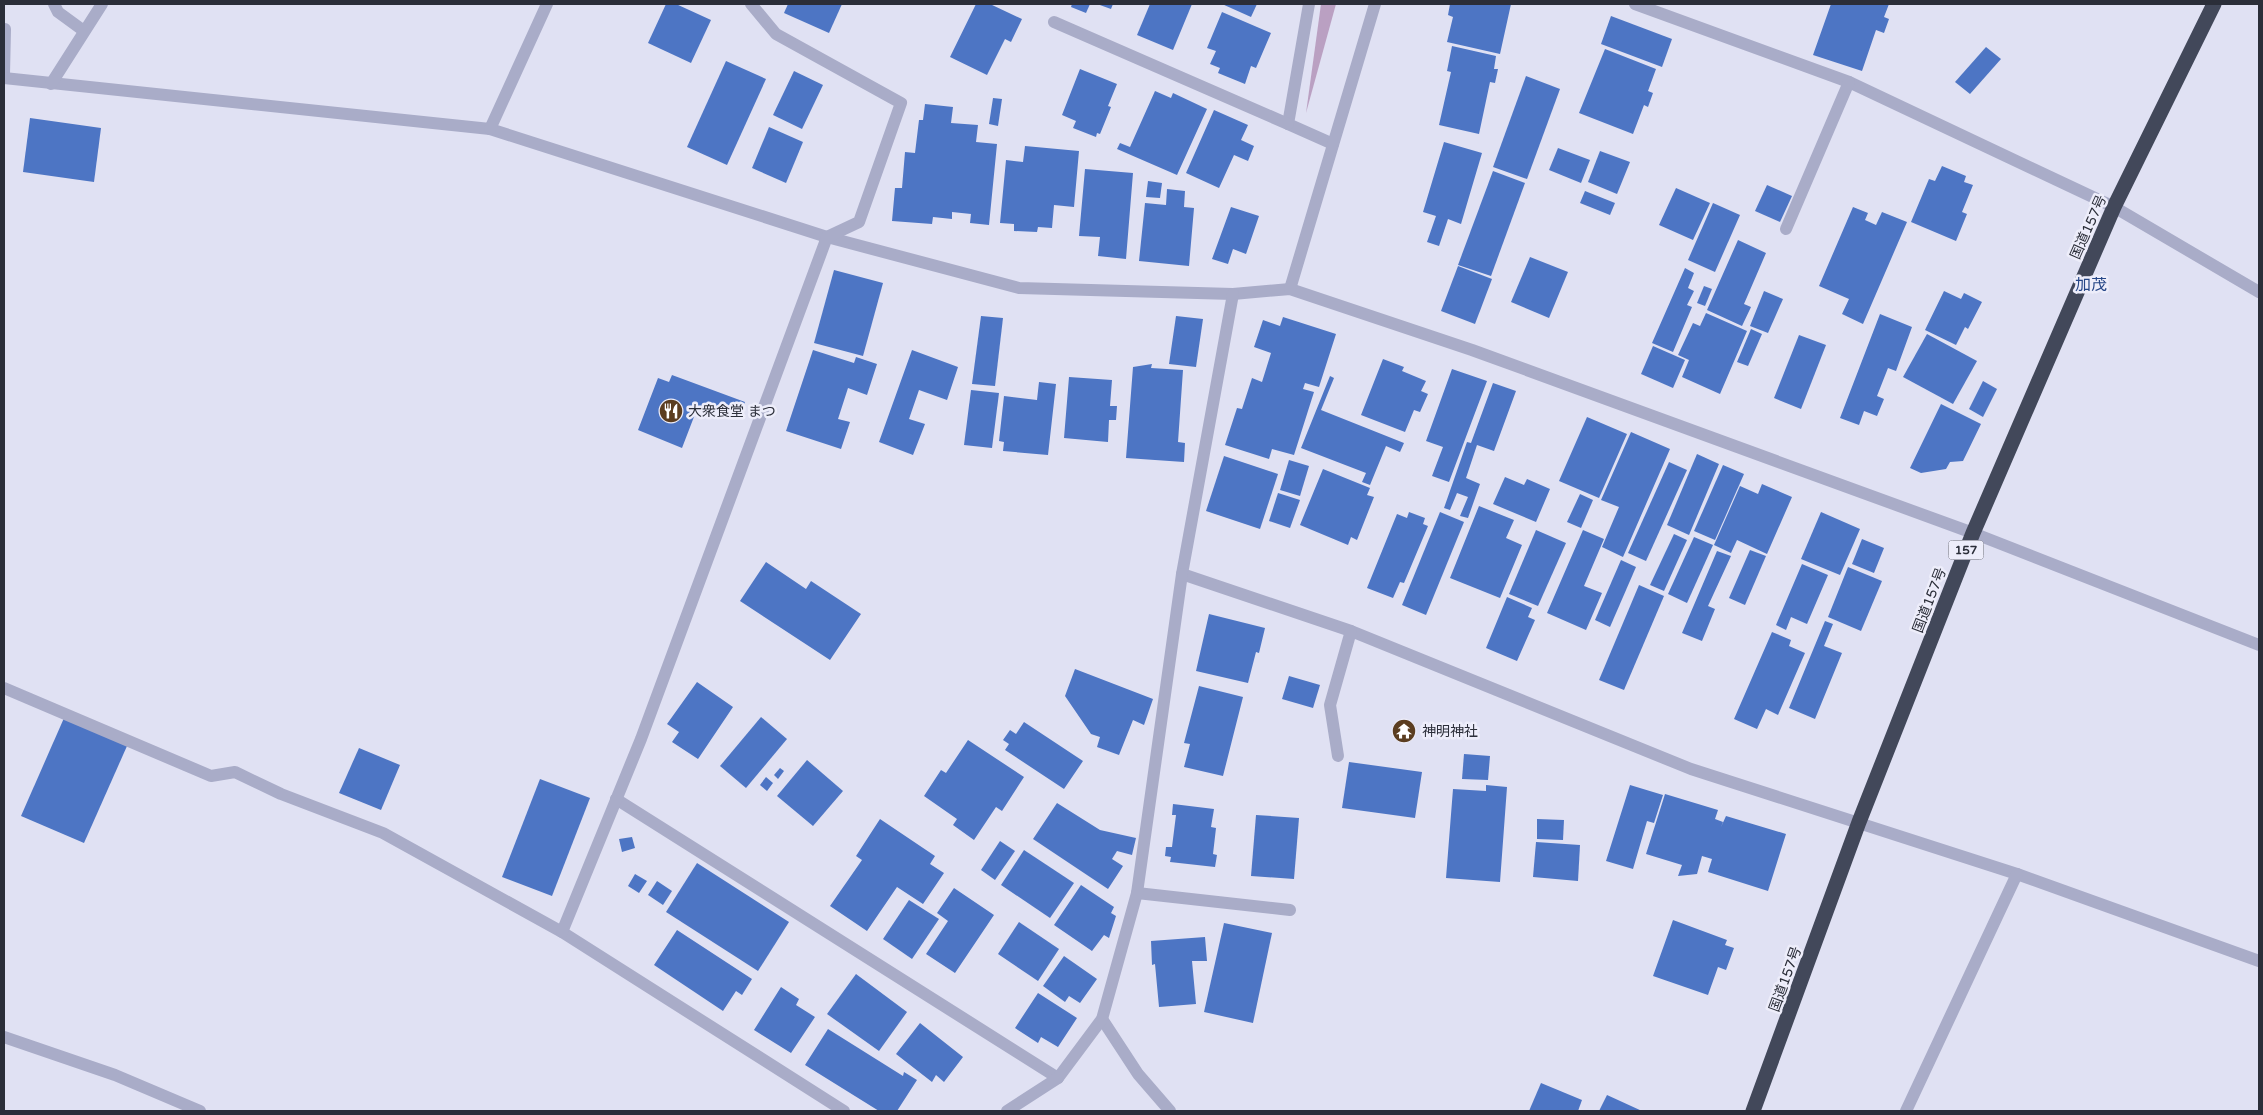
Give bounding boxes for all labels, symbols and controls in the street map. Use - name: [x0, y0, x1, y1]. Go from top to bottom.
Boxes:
- street label: 国道157号: [2067, 193, 2110, 262]
- district label: 加茂: [2075, 275, 2107, 295]
- restaurant icon: 大衆食堂 まつ: [658, 398, 684, 424]
- place label: 大衆食堂 まつ: [688, 403, 776, 420]
- road number: 157: [1948, 540, 1984, 560]
- street label: 国道157号: [1909, 565, 1950, 635]
- temple icon: 神明神社: [1391, 718, 1417, 744]
- place label: 神明神社: [1422, 723, 1478, 740]
- street label: 国道157号: [1766, 944, 1805, 1014]

